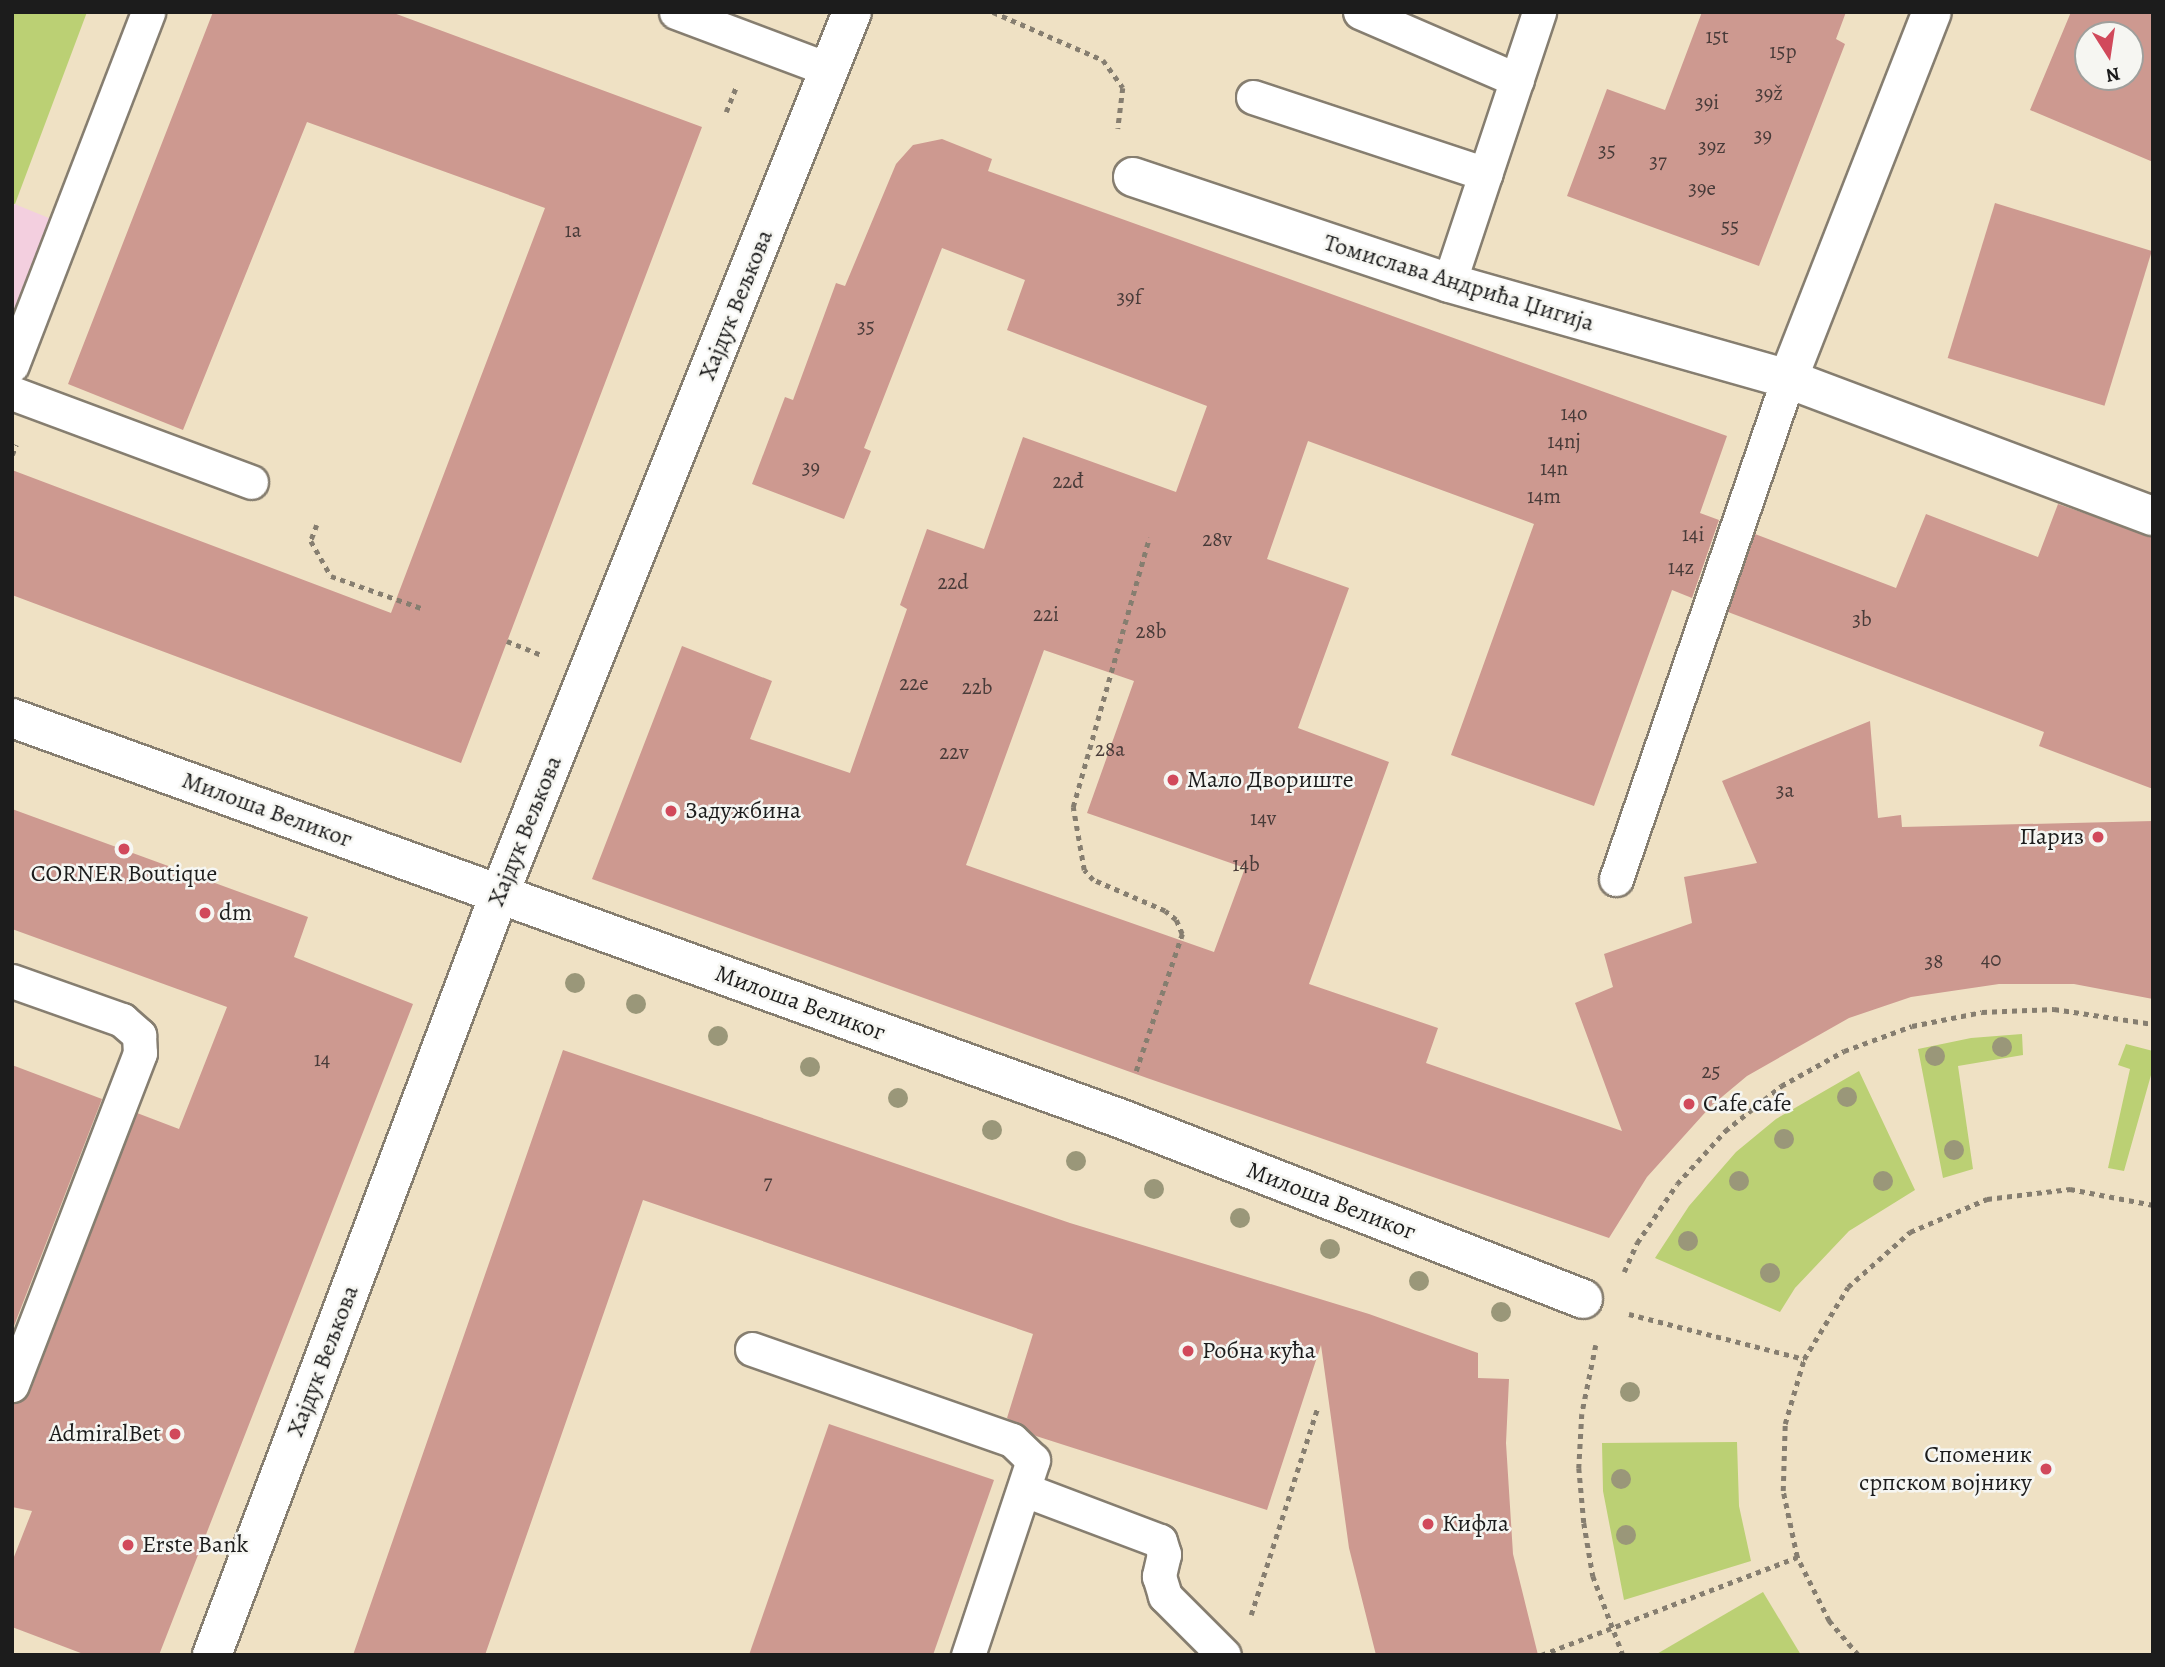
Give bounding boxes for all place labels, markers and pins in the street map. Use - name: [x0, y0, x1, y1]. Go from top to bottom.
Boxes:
- place label: Мало Двориште: [1187, 766, 1354, 794]
- marker: Мало Двориште: [1165, 772, 1181, 788]
- place label: Задужбина: [685, 797, 801, 825]
- marker: Задужбина: [663, 803, 679, 819]
- place label: Париз: [2019, 823, 2084, 851]
- marker: Париз: [2090, 829, 2106, 845]
- marker: CORNER Boutique: [116, 841, 132, 857]
- place label: CORNER Boutique: [31, 860, 217, 888]
- place label: dm: [219, 899, 252, 927]
- marker: dm: [197, 905, 213, 921]
- place label: Cafe cafe: [1703, 1090, 1792, 1118]
- marker: Cafe cafe: [1681, 1096, 1697, 1112]
- place label: Робна кућа: [1202, 1337, 1316, 1365]
- marker: Робна кућа: [1180, 1343, 1196, 1359]
- place label: AdmiralBet: [49, 1420, 161, 1448]
- marker: AdmiralBet: [167, 1426, 183, 1442]
- place label: Споменик српском војнику: [1859, 1441, 2032, 1497]
- marker: Споменик српском војнику: [2038, 1461, 2054, 1477]
- place label: Кифла: [1442, 1510, 1509, 1538]
- marker: Кифла: [1420, 1516, 1436, 1532]
- place label: Erste Bank: [142, 1531, 248, 1559]
- marker: Erste Bank: [120, 1537, 136, 1553]

